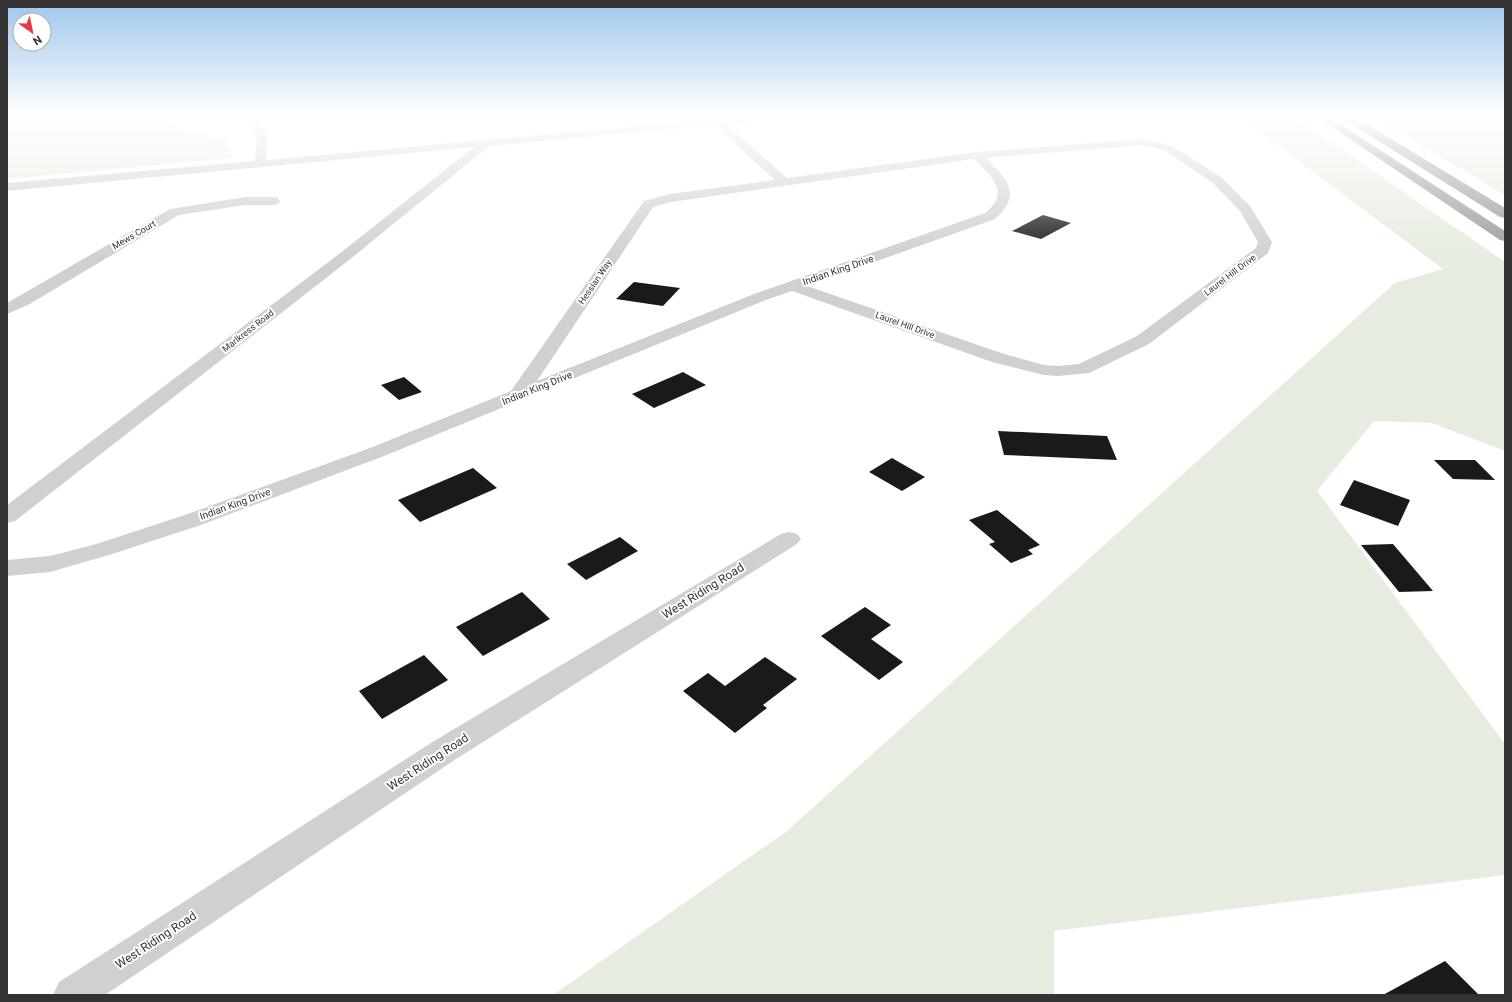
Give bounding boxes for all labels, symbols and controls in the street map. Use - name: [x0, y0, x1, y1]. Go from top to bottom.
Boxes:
- north arrow: [12, 12, 52, 52]
- text: N: [30, 32, 44, 48]
- street label: Mews Court: [111, 219, 158, 251]
- street label: Laurel Hill Drive: [1202, 252, 1258, 298]
- street label: Indian King Drive: [801, 253, 875, 287]
- street label: Hessian Way: [576, 257, 614, 306]
- street label: Marlkress Road: [220, 308, 276, 354]
- street label: Laurel Hill Drive: [874, 310, 936, 340]
- street label: Indian King Drive: [500, 369, 574, 407]
- street label: Indian King Drive: [198, 486, 272, 522]
- street label: West Riding Road: [660, 560, 746, 622]
- street label: West Riding Road: [385, 731, 471, 793]
- street label: West Riding Road: [113, 909, 199, 971]

